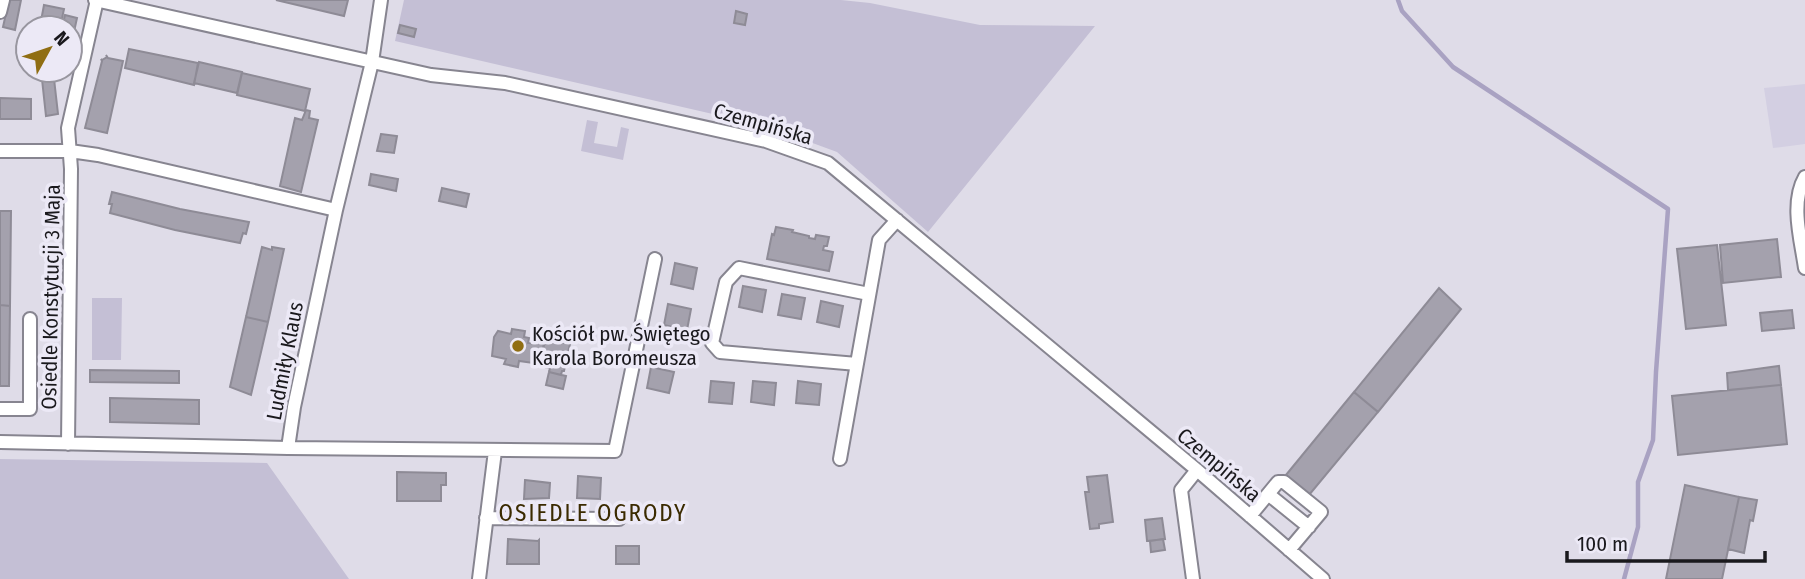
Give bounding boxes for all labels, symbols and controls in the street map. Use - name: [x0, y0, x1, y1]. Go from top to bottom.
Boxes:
- north arrow: [14, 14, 84, 84]
- text: N: [49, 27, 74, 50]
- street label: Czempińska: [711, 98, 815, 150]
- street label: Osiedle Konstytucji 3 Maja: [36, 184, 66, 410]
- street label: Ludmiły Klaus: [261, 300, 309, 422]
- place label: Kościół pw. Świętego Karola Boromeusza: [532, 321, 710, 371]
- marker: Kościół pw. Świętego Karola Boromeusza: [510, 338, 526, 354]
- street label: Czempińska: [1172, 422, 1266, 508]
- district label: OSIEDLE OGRODY: [499, 499, 687, 527]
- scale bar: [1567, 520, 1765, 564]
- text: 100 m: [1577, 531, 1628, 557]

